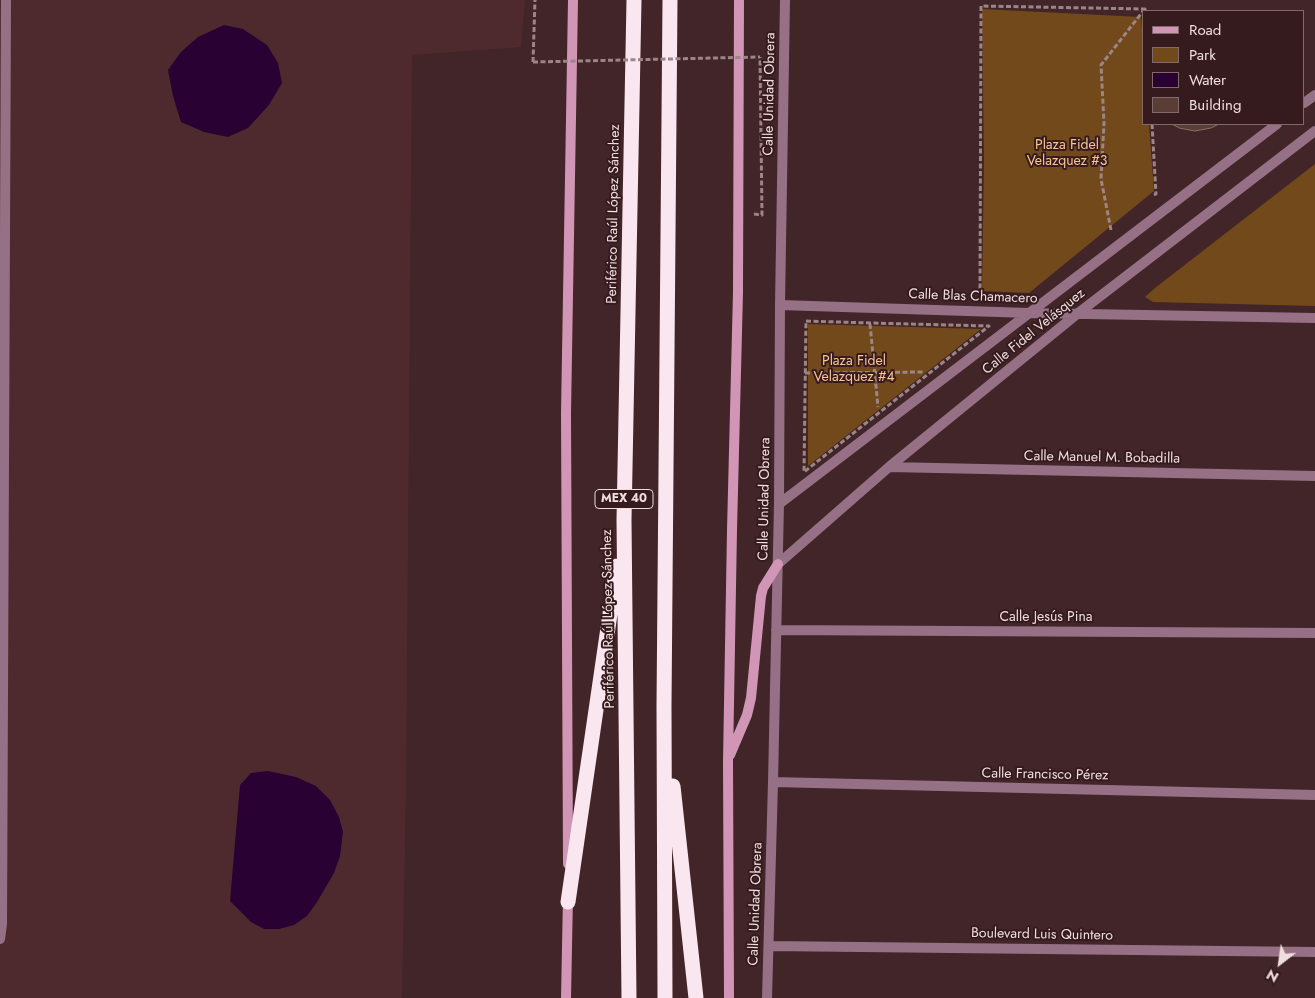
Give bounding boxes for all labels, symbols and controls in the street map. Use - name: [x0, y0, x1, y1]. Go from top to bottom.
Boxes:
- legend: [1142, 10, 1305, 125]
- text: Road: [1189, 19, 1221, 41]
- street label: Calle Unidad Obrera: [761, 32, 779, 156]
- text: Park: [1189, 44, 1216, 66]
- text: Water: [1189, 69, 1226, 91]
- text: Building: [1189, 94, 1241, 116]
- street label: Periférico Raúl López Sánchez: [604, 124, 624, 304]
- park label: Plaza Fidel Velazquez #3: [1027, 138, 1107, 170]
- street label: Calle Fidel Velásquez: [979, 285, 1089, 379]
- street label: Calle Blas Chamacero: [908, 286, 1038, 308]
- park label: Plaza Fidel Velazquez #4: [813, 354, 895, 387]
- street label: Calle Unidad Obrera: [756, 437, 774, 561]
- street label: Calle Manuel M. Bobadilla: [1024, 448, 1180, 468]
- road number: MEX 40: [595, 489, 653, 508]
- street label: Periférico Raúl López Sánchez: [599, 529, 619, 709]
- street label: Calle Jesús Pina: [1000, 610, 1092, 626]
- street label: Calle Francisco Pérez: [981, 765, 1109, 785]
- street label: Calle Unidad Obrera: [745, 842, 767, 966]
- street label: Boulevard Luis Quintero: [971, 925, 1113, 945]
- north arrow: [1255, 938, 1305, 988]
- text: N: [1263, 965, 1282, 987]

